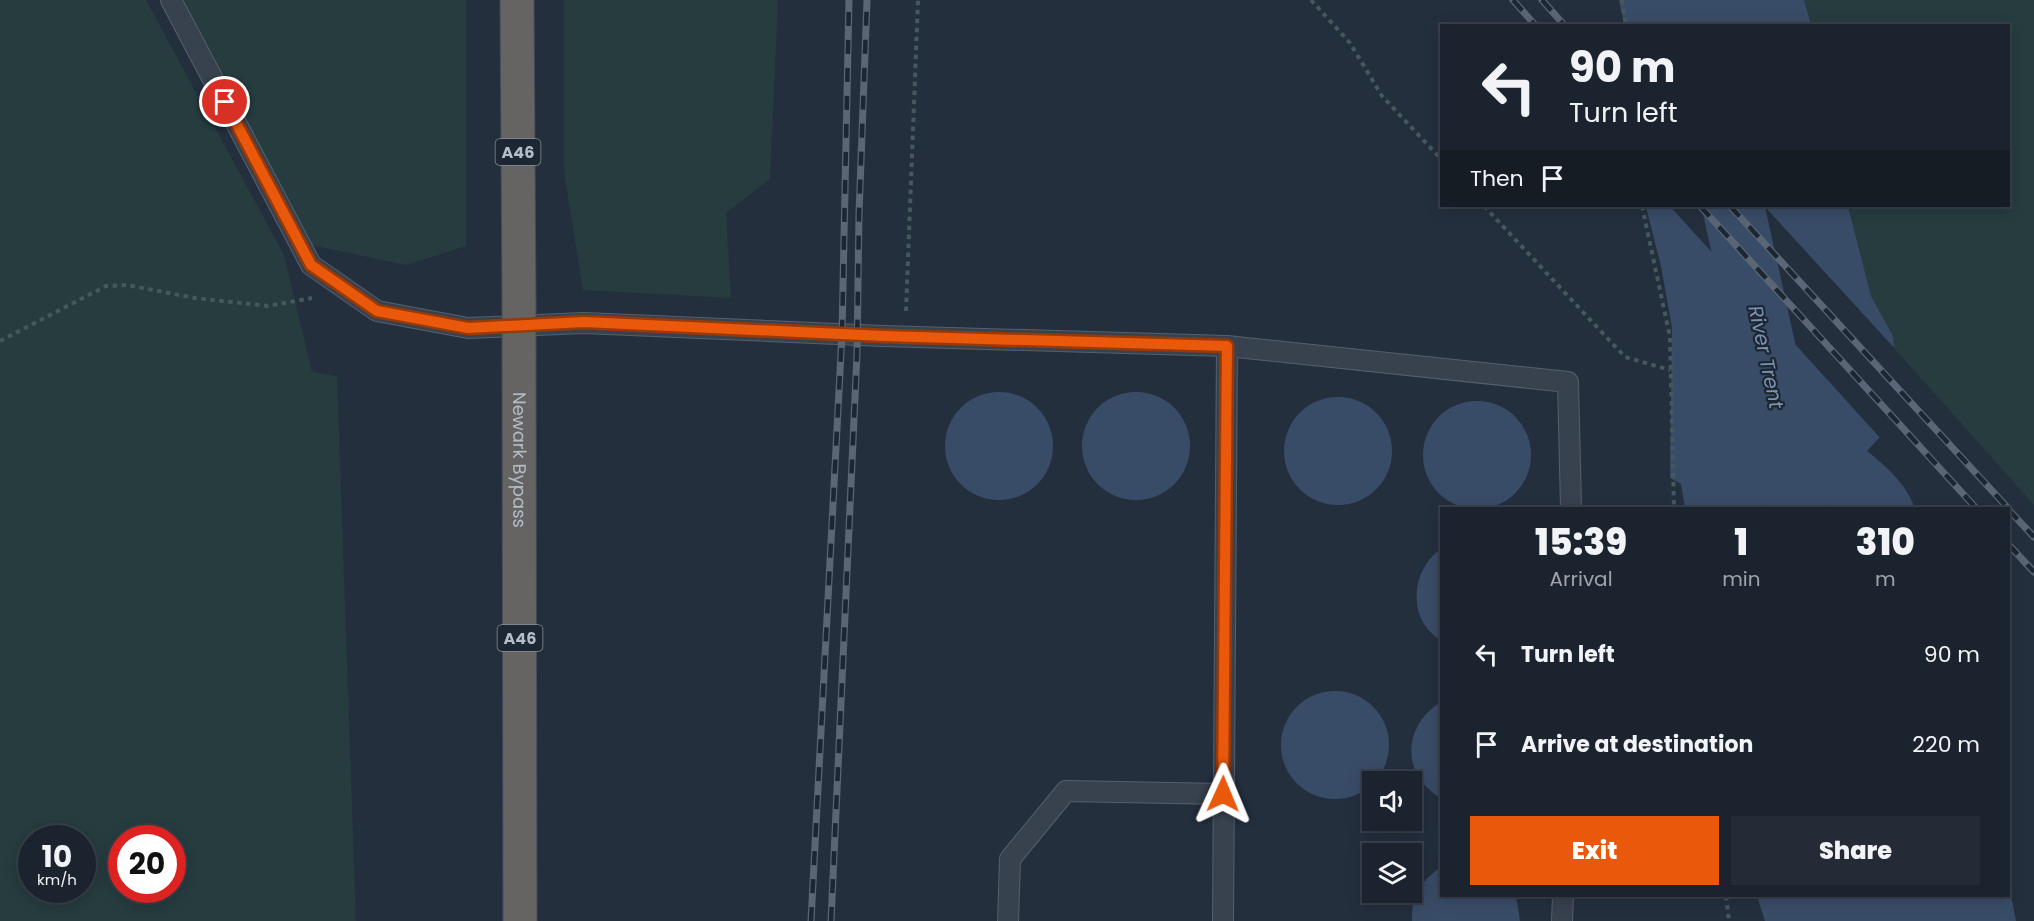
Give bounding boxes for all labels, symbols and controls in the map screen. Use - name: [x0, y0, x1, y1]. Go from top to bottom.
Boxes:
- text: 90 m: [1569, 38, 1676, 97]
- icon: left: [1470, 48, 1548, 126]
- pin: [199, 76, 250, 127]
- icon: arrive: [208, 85, 241, 118]
- text: Turn left: [1569, 94, 1678, 131]
- road number: A46: [496, 139, 540, 165]
- icon: arrive: [1536, 162, 1569, 195]
- text: Then: [1470, 163, 1524, 194]
- water label: River Trent: [1741, 303, 1791, 412]
- street label: Newark Bypass: [507, 392, 532, 528]
- text: 15:39: [1535, 517, 1627, 568]
- text: 1: [1734, 517, 1748, 568]
- text: 310: [1855, 517, 1915, 568]
- text: Arrival: [1550, 565, 1613, 593]
- text: min: [1722, 565, 1760, 593]
- text: m: [1875, 565, 1896, 593]
- road number: A46: [498, 625, 542, 651]
- icon: left: [1470, 638, 1503, 671]
- text: Turn left: [1521, 639, 1615, 670]
- text: 90 m: [1924, 639, 1980, 670]
- icon: arrive: [1470, 728, 1503, 761]
- text: Arrive at destination: [1521, 729, 1753, 760]
- text: 220 m: [1912, 729, 1980, 760]
- position arrow: [1191, 762, 1255, 826]
- map controls: [1362, 771, 1422, 903]
- button: sound: [1362, 771, 1422, 831]
- button: Exit: [1470, 816, 1719, 885]
- button: Share: [1731, 816, 1980, 885]
- speed limit sign: 20: [108, 825, 186, 903]
- text: 10: [42, 835, 72, 878]
- button: layers: [1362, 843, 1422, 903]
- text: km/h: [37, 869, 77, 890]

